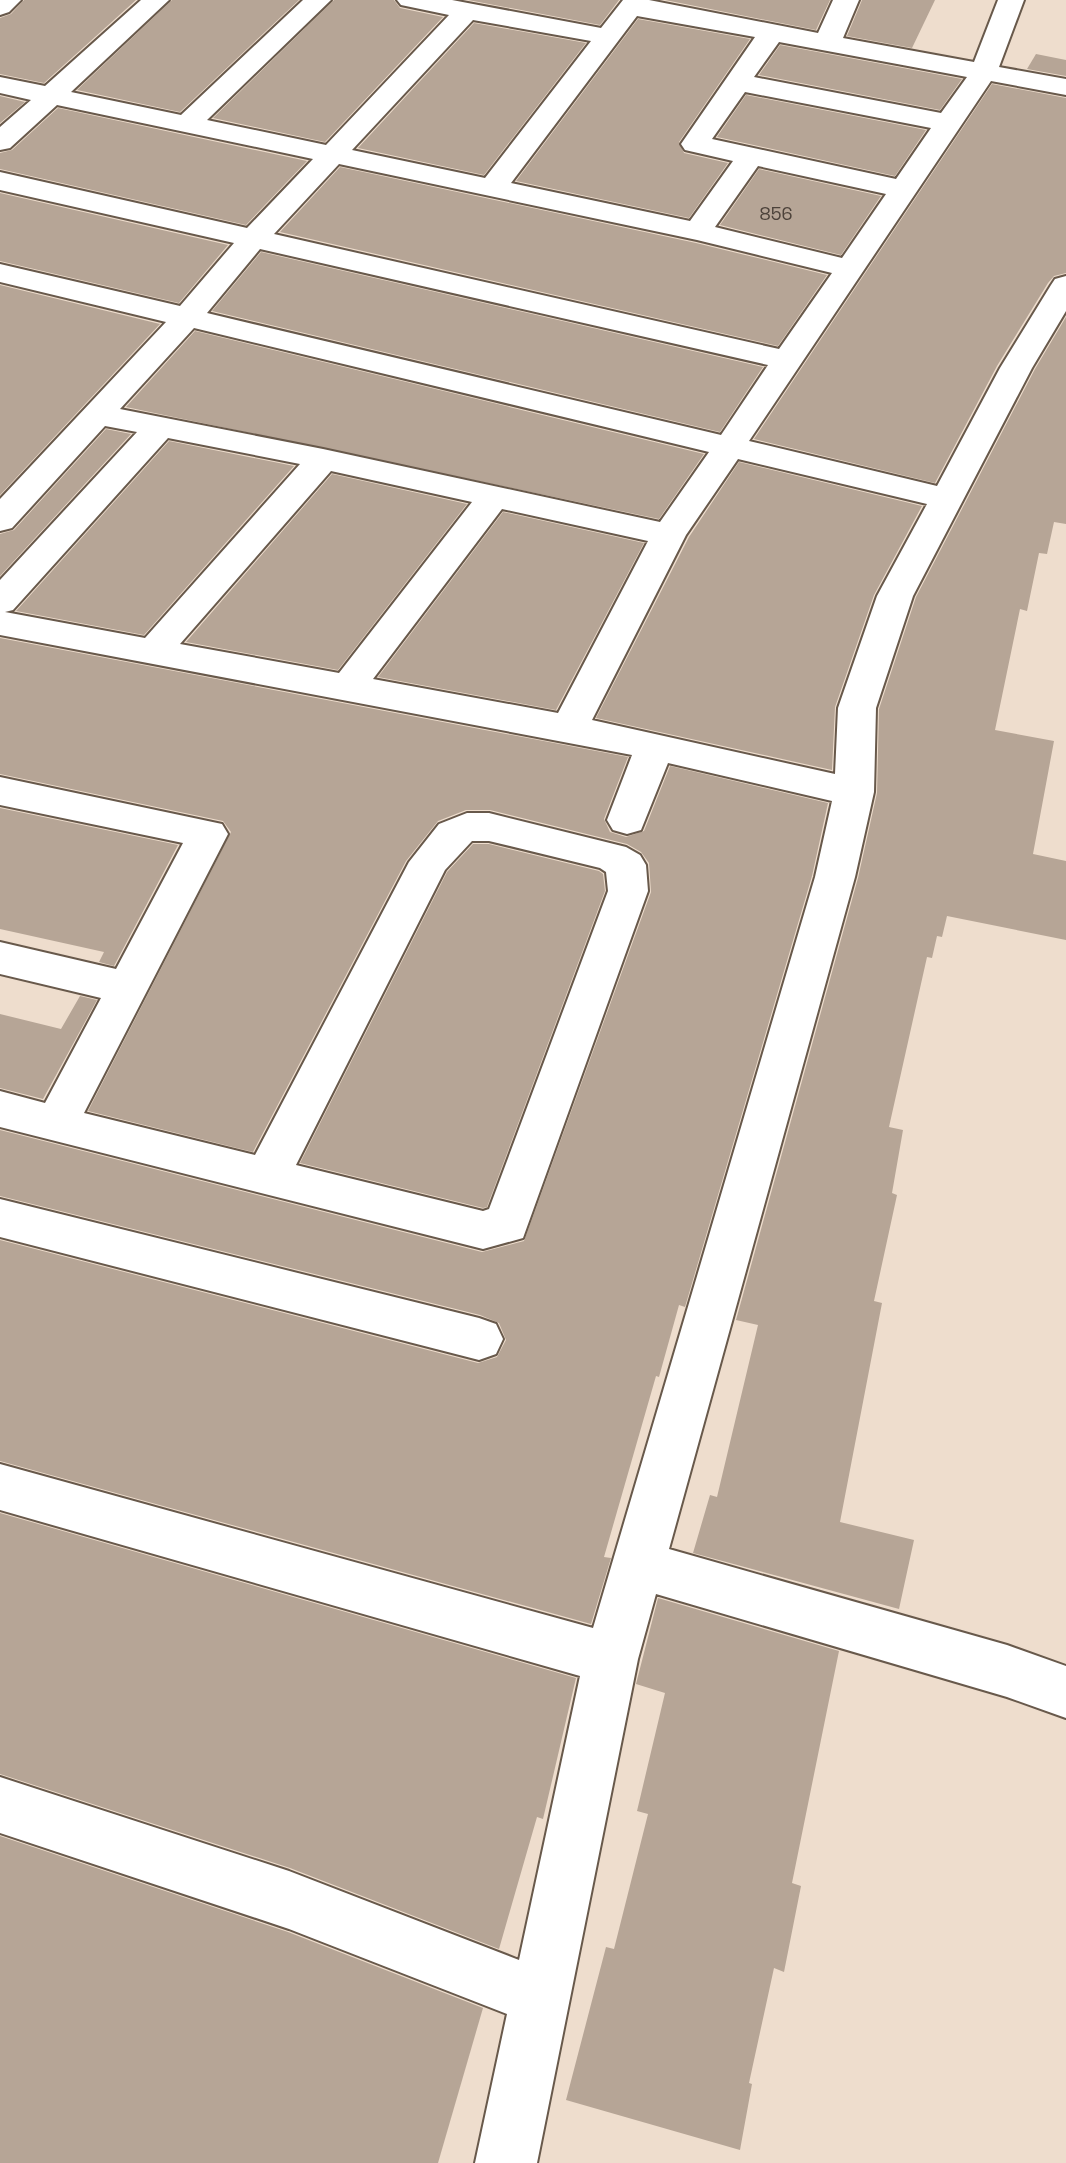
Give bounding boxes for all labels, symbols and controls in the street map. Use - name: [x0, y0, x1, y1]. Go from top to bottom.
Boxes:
- house number: 856: [759, 202, 793, 225]

